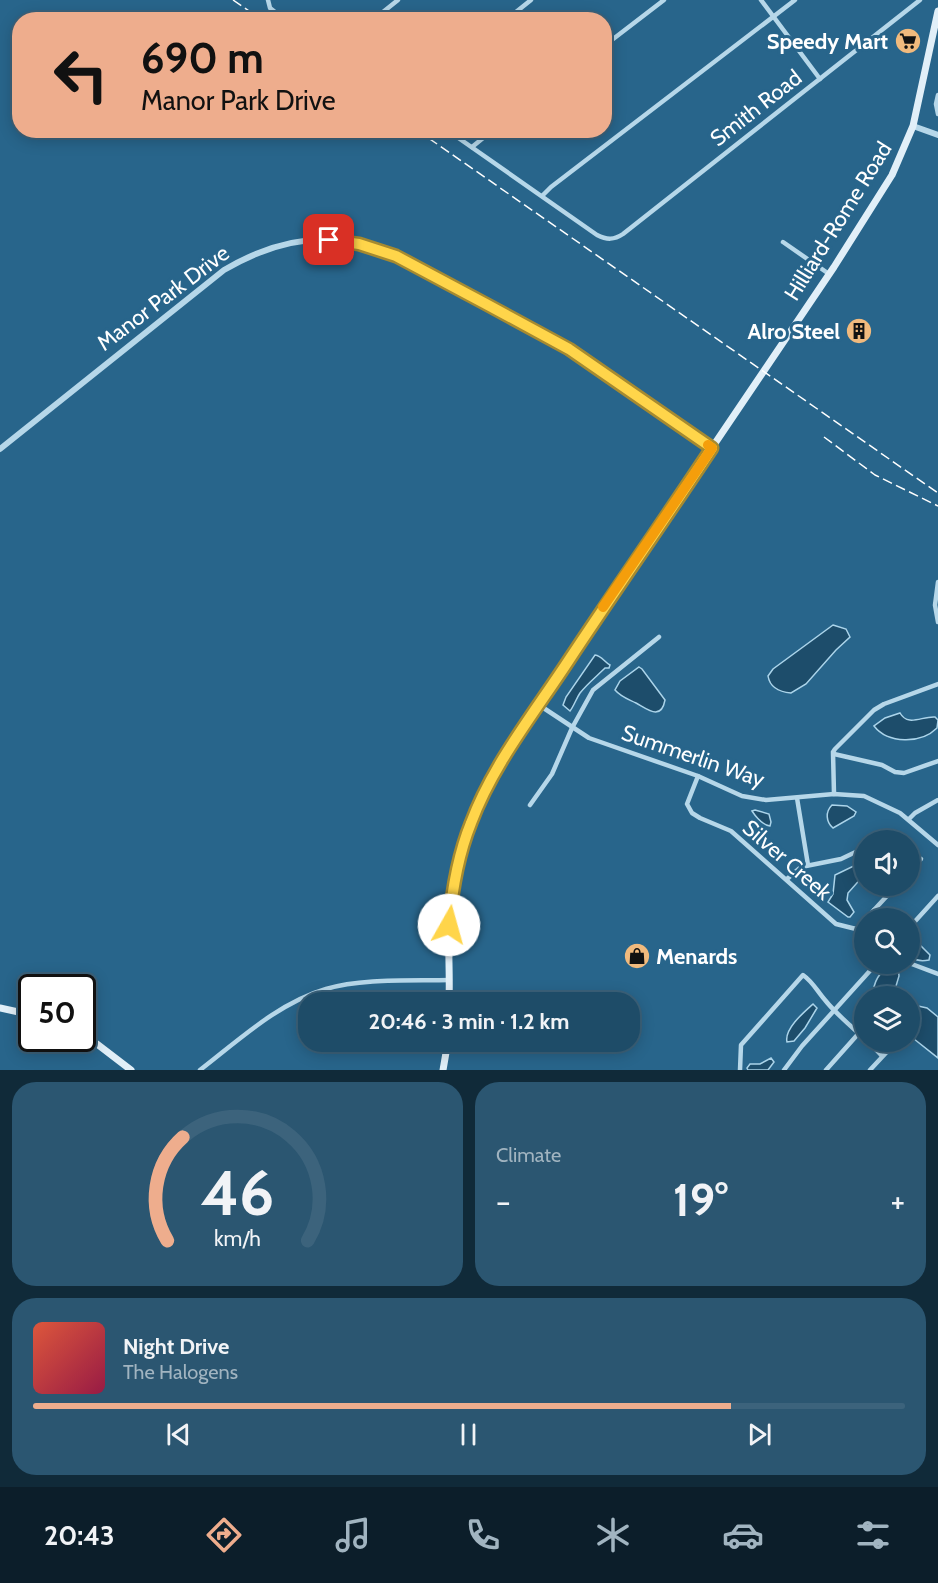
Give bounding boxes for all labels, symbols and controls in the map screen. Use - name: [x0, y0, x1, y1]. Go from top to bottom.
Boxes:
- supermarket icon: Speedy Mart: [893, 26, 923, 56]
- place label: Speedy Mart: [767, 28, 888, 55]
- text: 690 m: [141, 32, 264, 84]
- icon: left: [42, 36, 120, 114]
- street label: Smith Road: [705, 64, 807, 152]
- text: Manor Park Drive: [141, 84, 336, 117]
- street label: Hilliard-Rome Road: [778, 137, 898, 305]
- pin: [303, 214, 354, 265]
- icon: arrive: [312, 223, 345, 256]
- street label: Manor Park Drive: [92, 240, 234, 356]
- building icon: Alro Steel: [844, 316, 874, 346]
- place label: Alro Steel: [748, 318, 840, 345]
- street label: Summerlin Way: [618, 719, 768, 793]
- street label: Silver Creek: [737, 814, 837, 906]
- map controls: [854, 830, 920, 1052]
- button: sound: [854, 830, 920, 896]
- position arrow: [417, 893, 481, 957]
- button: search: [854, 908, 920, 974]
- shop icon: Menards: [622, 941, 652, 971]
- place label: Menards: [656, 943, 737, 970]
- speed limit sign: 50: [18, 974, 96, 1052]
- button: layers: [854, 986, 920, 1052]
- text: 20:46 · 3 min · 1.2 km: [369, 1008, 569, 1035]
- text: Climate: [496, 1143, 561, 1167]
- text: 46: [201, 1155, 274, 1231]
- text: 19°: [673, 1173, 728, 1227]
- text: −: [496, 1181, 511, 1221]
- text: +: [890, 1181, 905, 1221]
- text: km/h: [214, 1225, 261, 1251]
- text: Night Drive: [123, 1333, 229, 1360]
- text: The Halogens: [123, 1360, 238, 1384]
- icon: previous: [162, 1418, 195, 1451]
- icon: pause: [452, 1418, 485, 1451]
- icon: next: [743, 1418, 776, 1451]
- icon: directions: [203, 1514, 245, 1556]
- icon: music: [332, 1514, 374, 1556]
- icon: phone: [462, 1514, 504, 1556]
- icon: climate: [592, 1514, 634, 1556]
- icon: car: [722, 1514, 764, 1556]
- icon: filters: [852, 1514, 894, 1556]
- text: 20:43: [44, 1519, 115, 1552]

